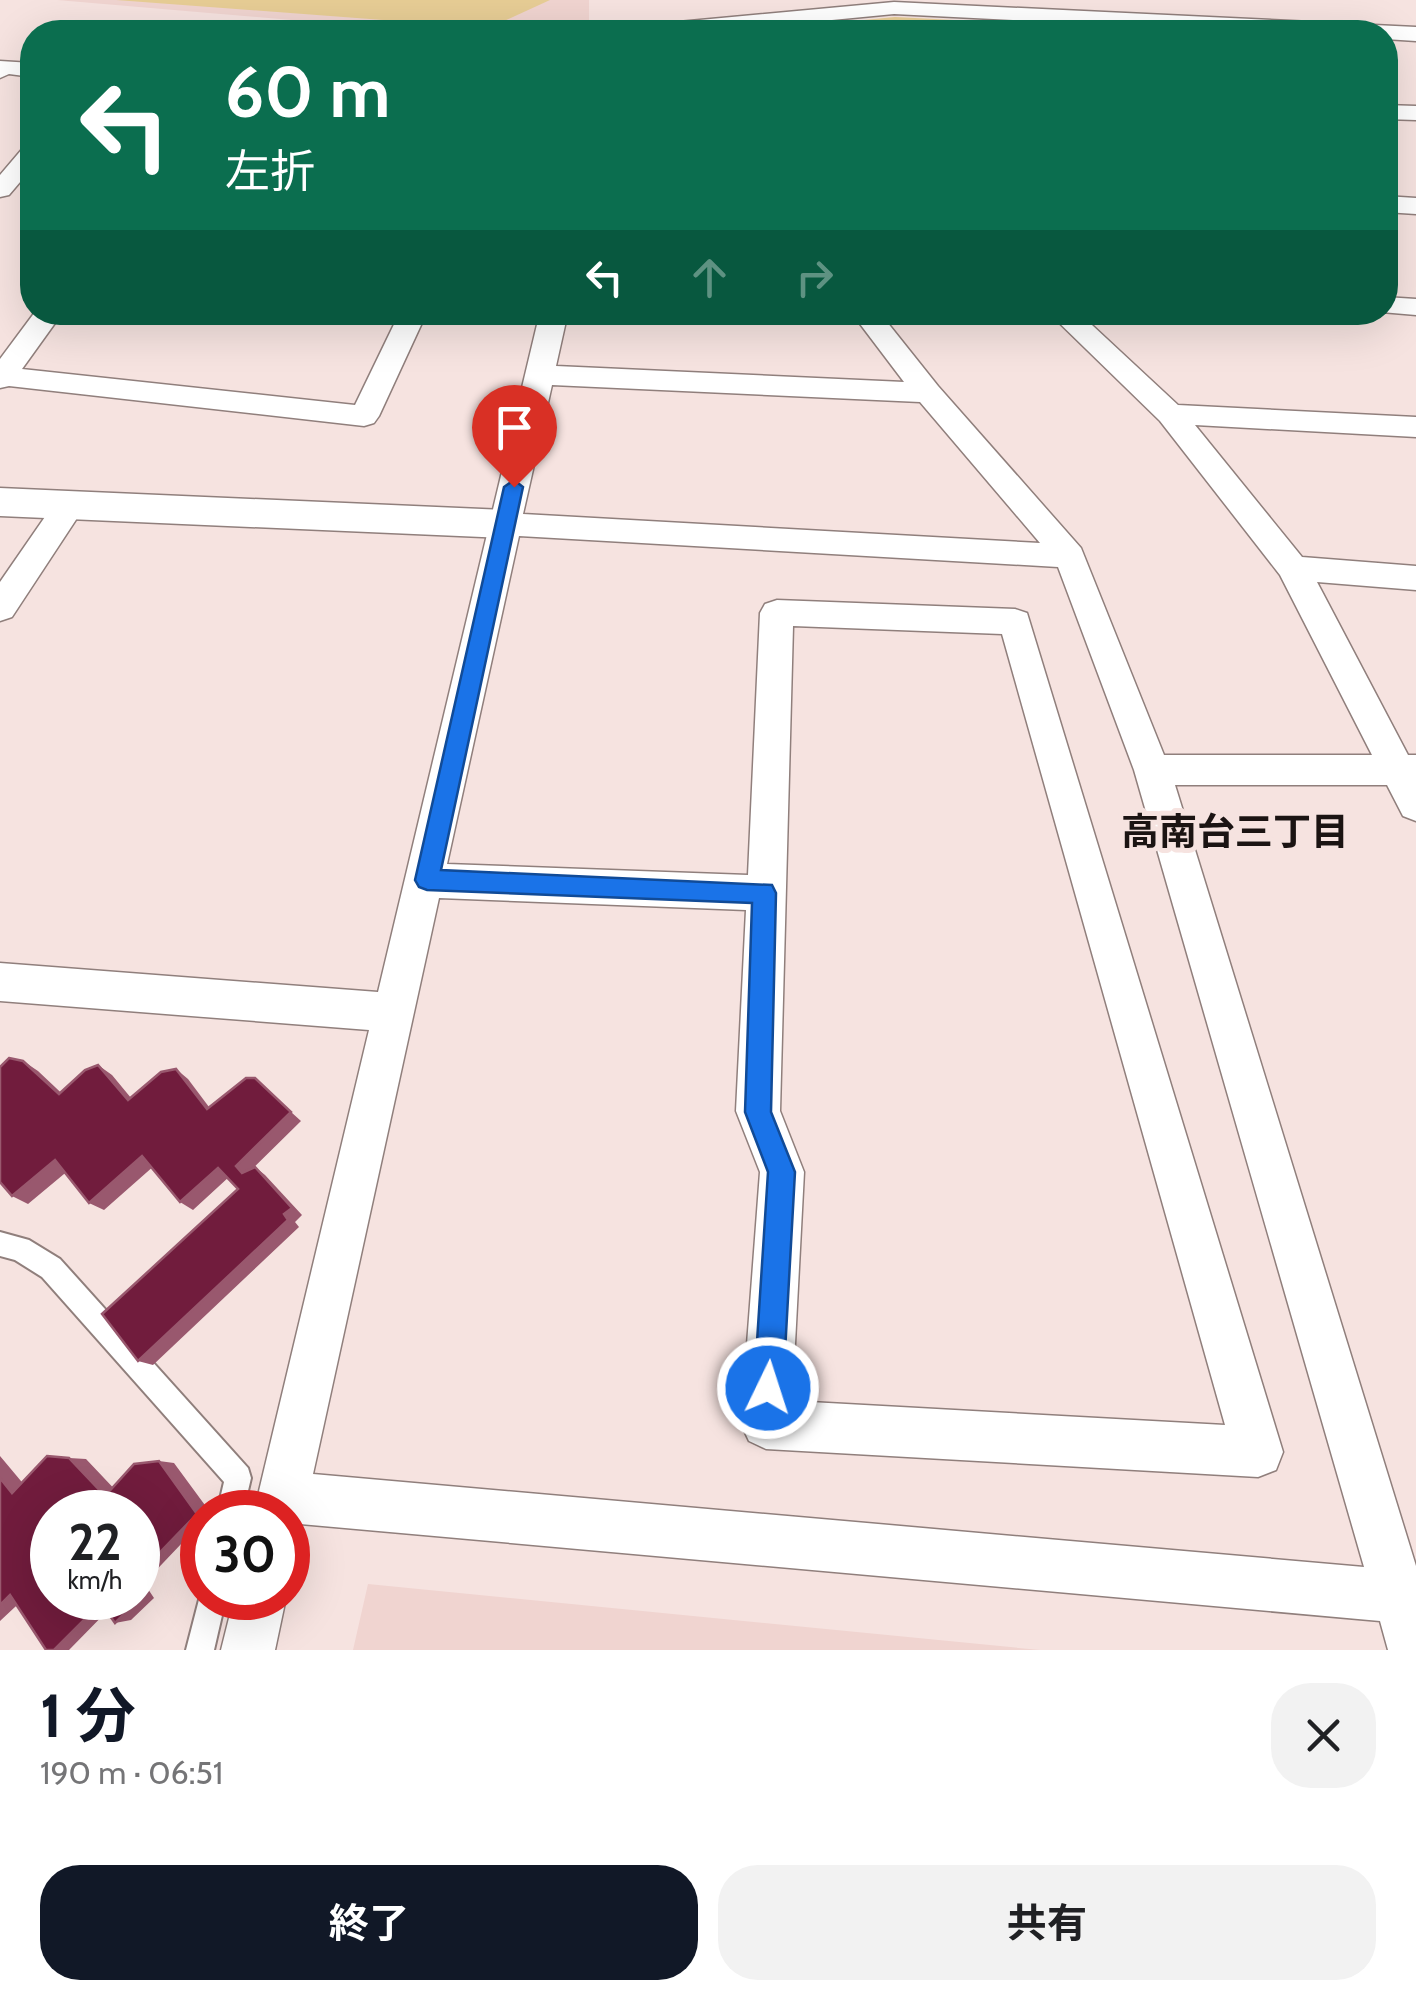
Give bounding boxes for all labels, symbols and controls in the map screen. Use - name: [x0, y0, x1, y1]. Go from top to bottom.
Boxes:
- text: 60 m: [225, 49, 390, 135]
- icon: left: [60, 60, 190, 190]
- text: 左折: [225, 144, 315, 198]
- icon: left: [577, 250, 632, 305]
- icon: ahead: [682, 250, 737, 305]
- icon: right: [787, 250, 842, 305]
- pin: [472, 385, 557, 488]
- icon: arrive: [487, 400, 542, 455]
- district label: 高南台三丁目: [1121, 808, 1349, 855]
- position arrow: [716, 1336, 820, 1440]
- speed limit sign: 30: [180, 1490, 310, 1620]
- text: 22: [69, 1512, 121, 1573]
- text: km/h: [68, 1565, 122, 1595]
- text: 1 分: [40, 1679, 136, 1752]
- button: close: [1271, 1683, 1376, 1788]
- text: 190 m · 06:51: [40, 1753, 223, 1792]
- button: 終了: [40, 1865, 698, 1980]
- button: 共有: [718, 1865, 1376, 1980]

